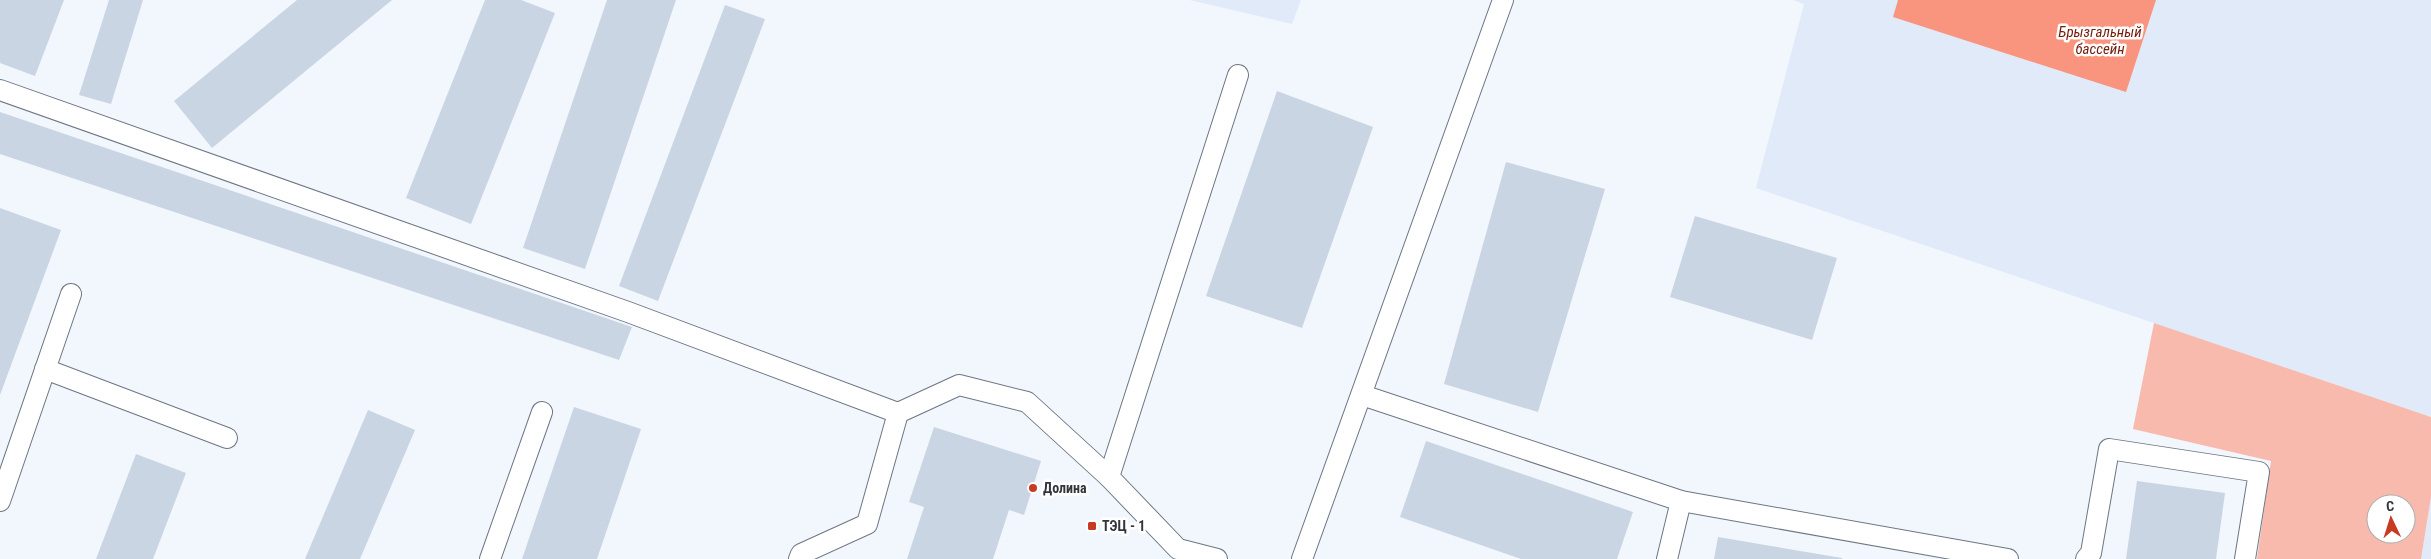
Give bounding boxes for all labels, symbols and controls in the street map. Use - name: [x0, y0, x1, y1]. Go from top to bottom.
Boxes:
- water label: Брызгальный бассейн: [2058, 23, 2142, 58]
- place label: Долина: [1043, 480, 1087, 496]
- marker: Долина: [1027, 482, 1039, 494]
- north arrow: [2366, 494, 2416, 544]
- text: С: [2386, 498, 2395, 514]
- place label: ТЭЦ - 1: [1102, 518, 1145, 534]
- marker: ТЭЦ - 1: [1086, 520, 1098, 532]

